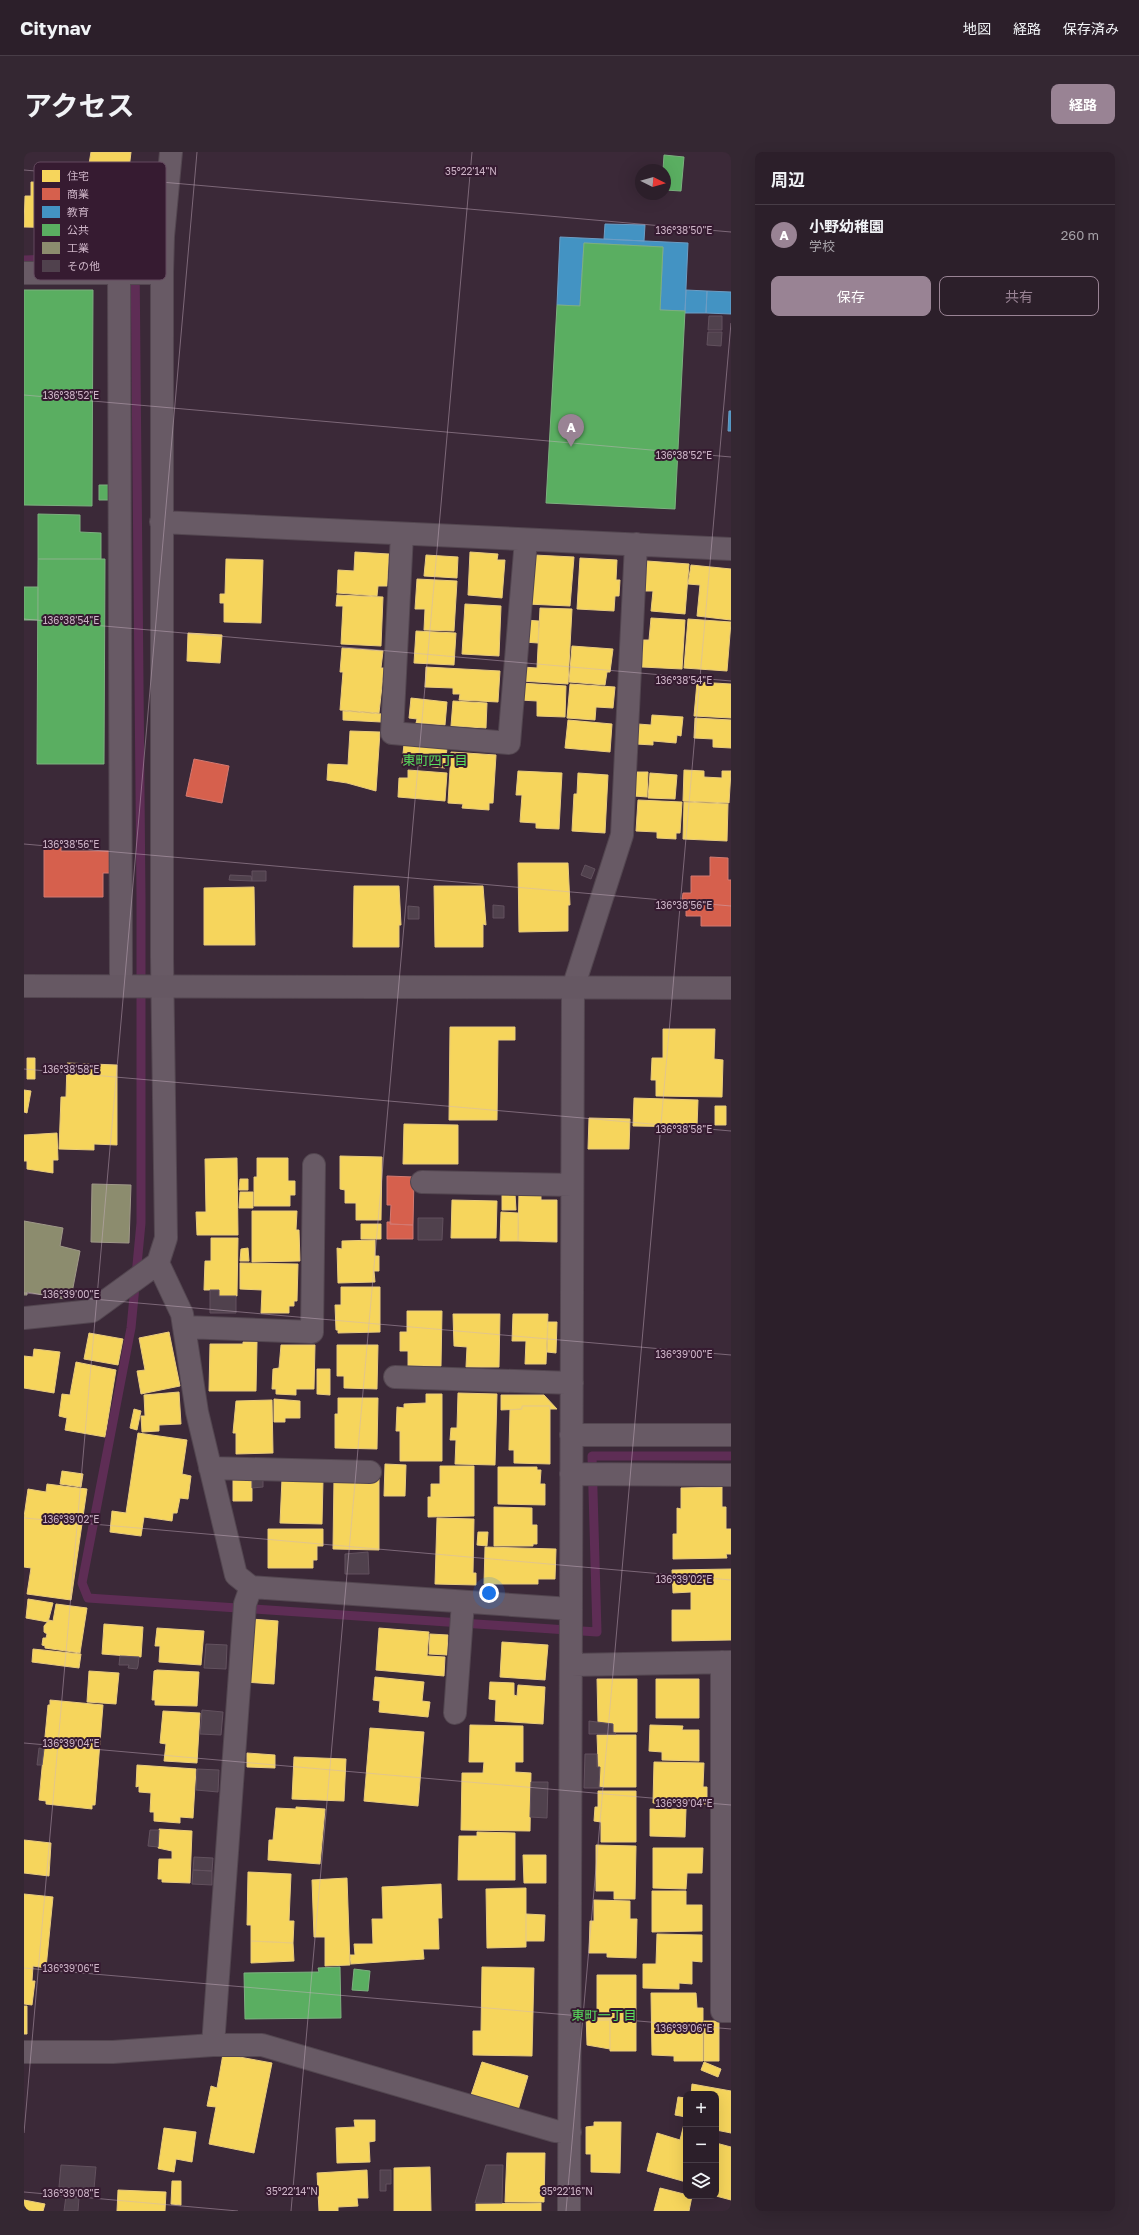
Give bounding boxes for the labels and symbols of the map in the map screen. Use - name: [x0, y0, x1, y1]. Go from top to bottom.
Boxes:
- legend: [34, 162, 166, 280]
- north arrow: [635, 164, 671, 200]
- text: 35°22'14"N: [445, 165, 497, 177]
- text: 住宅: [67, 169, 89, 182]
- text: 商業: [67, 187, 89, 200]
- text: 教育: [67, 205, 89, 218]
- text: 公共: [67, 223, 89, 236]
- text: 136°38'50"E: [656, 224, 712, 236]
- text: 工業: [67, 241, 89, 254]
- text: その他: [67, 259, 100, 272]
- text: 136°38'52"E: [43, 389, 99, 401]
- pin: A: [558, 414, 584, 447]
- text: 136°38'52"E: [656, 449, 712, 461]
- text: 136°38'54"E: [43, 614, 99, 626]
- text: 136°38'54"E: [656, 674, 712, 686]
- district label: 東町四丁目: [402, 752, 468, 768]
- text: 136°38'56"E: [43, 838, 99, 850]
- text: 136°38'56"E: [656, 899, 712, 911]
- text: 136°38'58"E: [43, 1063, 99, 1075]
- text: 136°38'58"E: [656, 1123, 712, 1135]
- text: 136°39'00"E: [42, 1288, 100, 1300]
- text: 136°39'00"E: [655, 1348, 713, 1360]
- text: 136°39'02"E: [43, 1513, 99, 1525]
- text: 136°39'02"E: [656, 1573, 712, 1585]
- your location: [479, 1583, 499, 1603]
- text: 136°39'04"E: [42, 1737, 100, 1749]
- text: 136°39'04"E: [655, 1797, 713, 1809]
- text: 136°39'06"E: [43, 1962, 100, 1974]
- district label: 東町一丁目: [571, 2007, 637, 2023]
- text: 136°39'06"E: [656, 2022, 713, 2034]
- text: 35°22'14"N: [266, 2185, 318, 2197]
- text: 35°22'16"N: [541, 2185, 593, 2197]
- text: 136°39'08"E: [42, 2187, 100, 2199]

